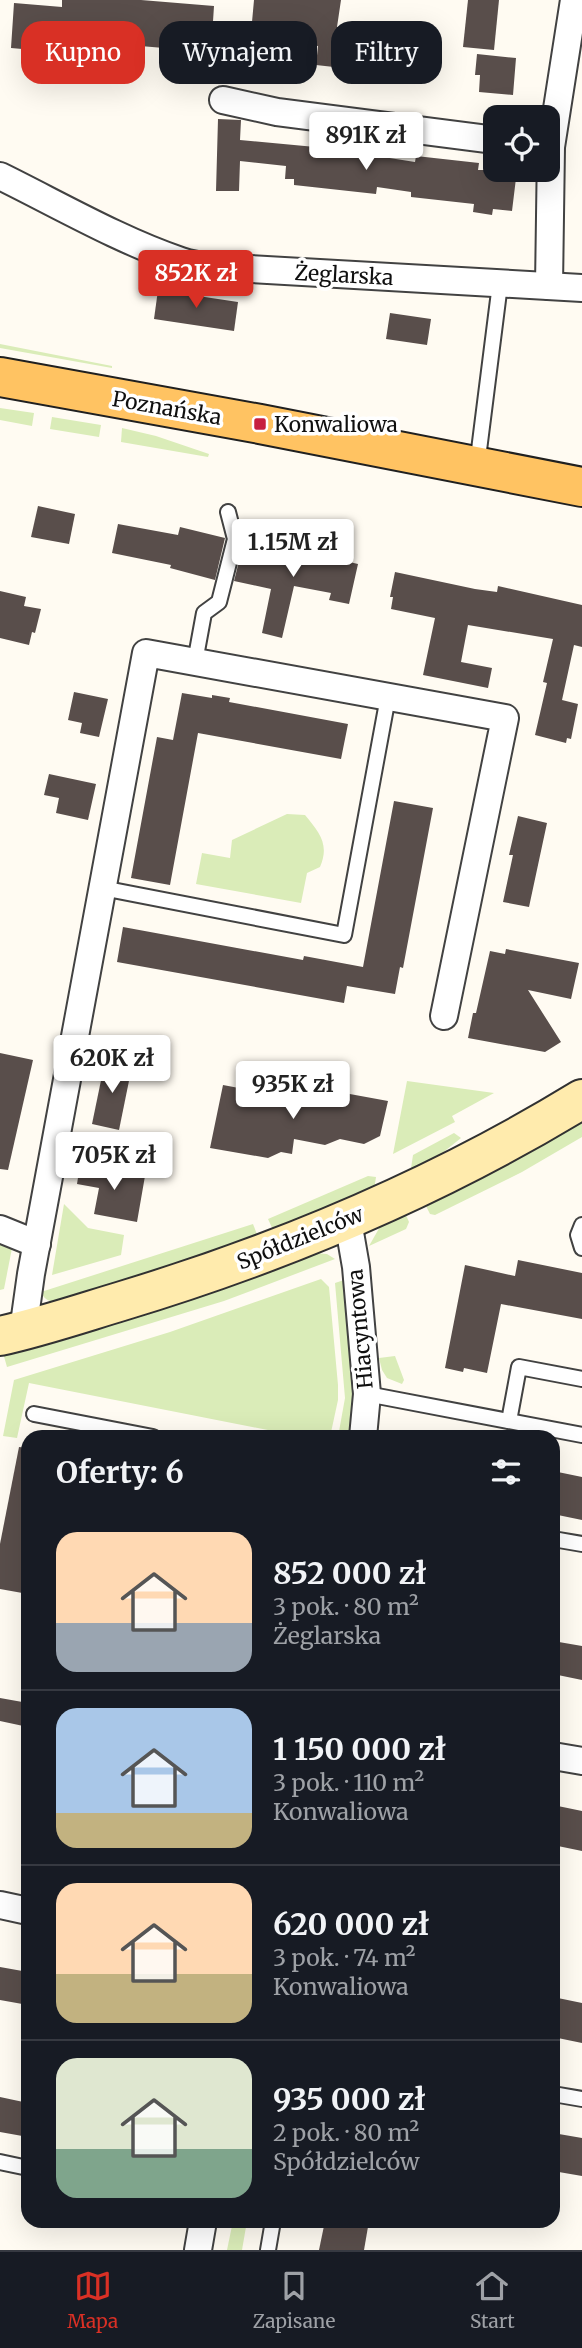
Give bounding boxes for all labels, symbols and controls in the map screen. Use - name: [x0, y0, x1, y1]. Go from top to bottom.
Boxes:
- chip: Kupno: [21, 21, 145, 84]
- chip: Wynajem: [159, 21, 317, 84]
- chip: Filtry: [331, 21, 442, 84]
- map controls: [483, 105, 560, 182]
- button: locate: [483, 105, 560, 182]
- pin: 891K zł: [301, 113, 431, 172]
- text: 891K zł: [325, 120, 407, 149]
- pin: 852K zł: [131, 250, 261, 310]
- text: 852K zł: [154, 258, 238, 287]
- street label: Żeglarska: [294, 259, 394, 291]
- street label: Poznańska: [110, 385, 224, 431]
- place label: Konwaliowa: [274, 411, 398, 438]
- marker: Konwaliowa: [252, 416, 268, 432]
- pin: 1.15M zł: [221, 520, 365, 579]
- text: 1.15M zł: [248, 527, 338, 556]
- pin: 620K zł: [47, 1036, 177, 1095]
- text: 620K zł: [69, 1043, 155, 1072]
- pin: 935K zł: [228, 1062, 358, 1121]
- text: 935K zł: [252, 1069, 334, 1098]
- pin: 705K zł: [49, 1132, 179, 1192]
- text: 705K zł: [72, 1140, 156, 1169]
- street label: Spółdzielców: [233, 1200, 367, 1276]
- street label: Hiacyntowa: [341, 1268, 379, 1390]
- text: Oferty: 6: [56, 1453, 184, 1491]
- icon: filters: [487, 1453, 525, 1491]
- text: 852 000 zł: [273, 1554, 426, 1592]
- icon: home: [112, 1560, 196, 1644]
- text: 3 pok. · 80 m²: [273, 1592, 419, 1621]
- text: Żeglarska: [273, 1621, 381, 1650]
- text: 1 150 000 zł: [273, 1730, 446, 1768]
- icon: home: [112, 1736, 196, 1820]
- text: 3 pok. · 110 m²: [273, 1768, 424, 1797]
- text: Konwaliowa: [273, 1797, 409, 1826]
- text: 620 000 zł: [273, 1905, 429, 1943]
- icon: home: [112, 1911, 196, 1995]
- text: 3 pok. · 74 m²: [273, 1943, 416, 1972]
- text: Konwaliowa: [273, 1972, 409, 2001]
- text: 935 000 zł: [273, 2080, 426, 2118]
- icon: home: [112, 2086, 196, 2170]
- text: 2 pok. · 80 m²: [273, 2118, 419, 2147]
- text: Spółdzielców: [273, 2147, 420, 2176]
- tab: Mapa: [67, 2267, 118, 2333]
- tab: Zapisane: [253, 2267, 335, 2333]
- tab: Start: [470, 2267, 515, 2333]

